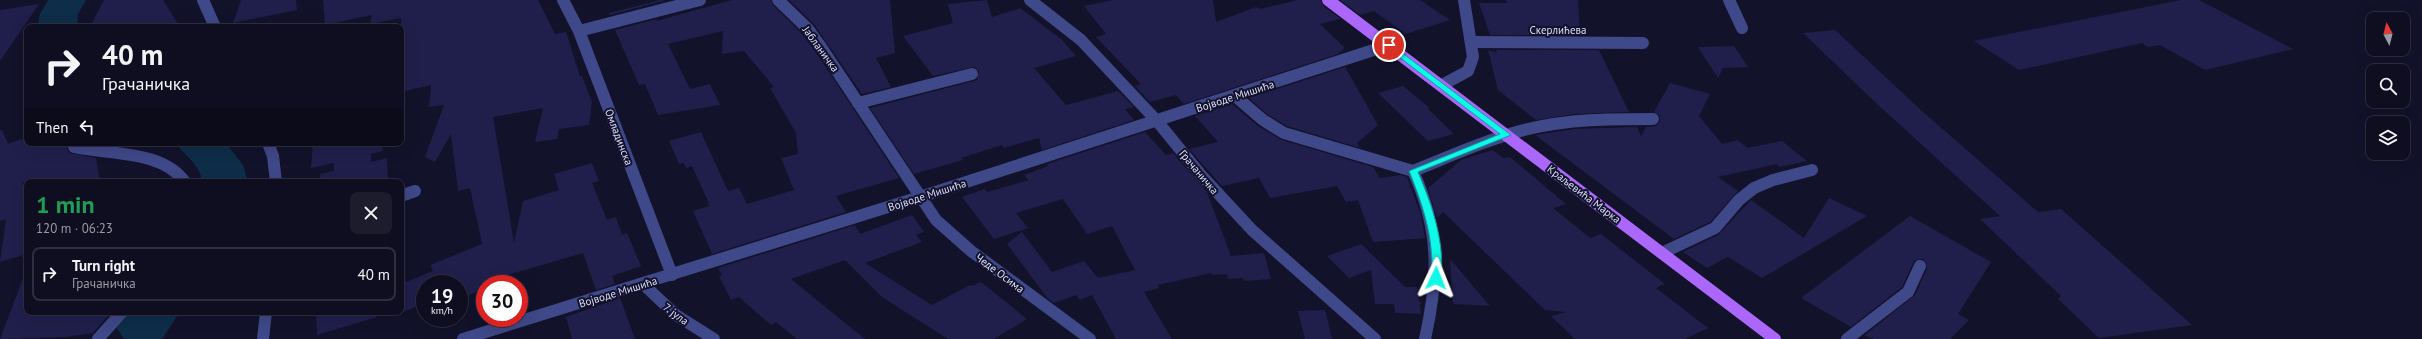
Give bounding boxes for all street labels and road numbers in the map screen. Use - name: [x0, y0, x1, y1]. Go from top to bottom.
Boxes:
- street label: Јабланичка: [799, 22, 842, 75]
- street label: Скерлићева: [1530, 23, 1587, 37]
- street label: Војводе Мишића: [1194, 77, 1276, 115]
- street label: Омладинска: [602, 107, 636, 167]
- street label: Грачаничка: [1176, 147, 1222, 197]
- street label: Краљевића Марка: [1544, 162, 1624, 226]
- street label: Војводе Мишића: [886, 176, 968, 214]
- street label: Чеде Осима: [973, 250, 1027, 296]
- street label: Војводе Мишића: [577, 273, 659, 311]
- street label: 7. јула: [661, 300, 691, 328]

